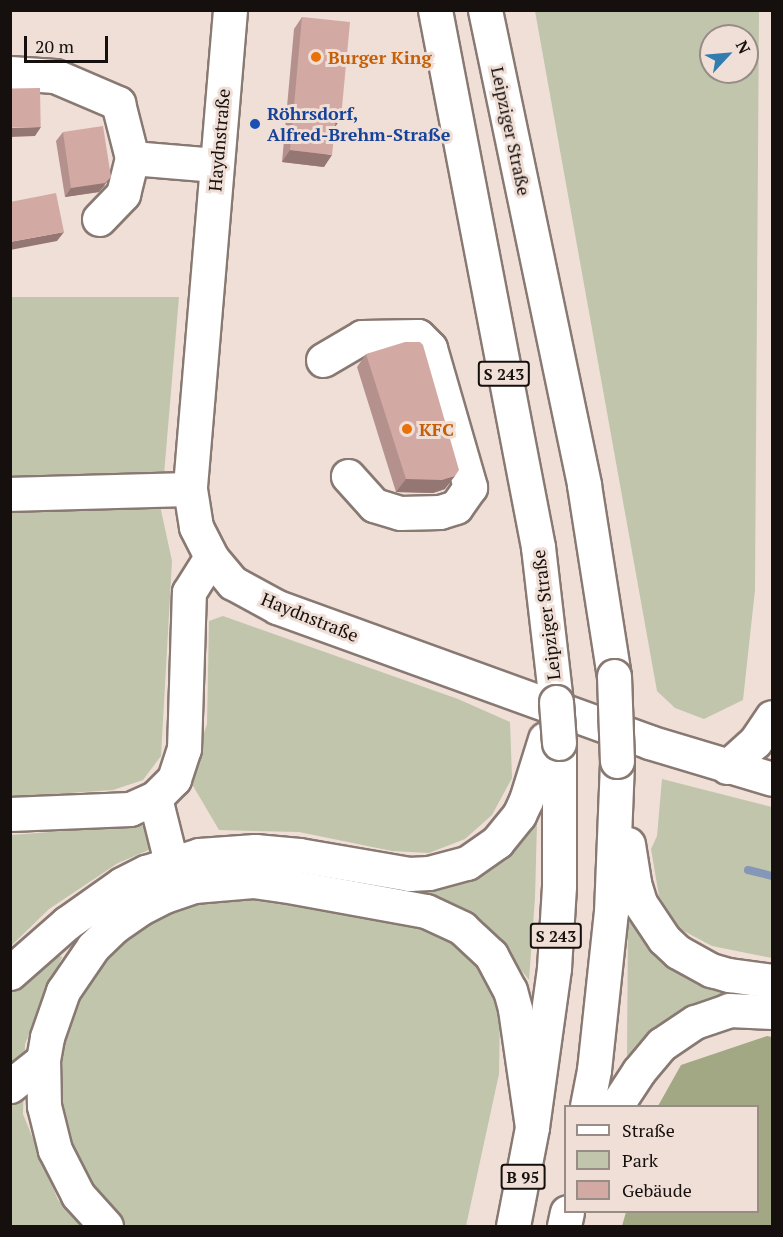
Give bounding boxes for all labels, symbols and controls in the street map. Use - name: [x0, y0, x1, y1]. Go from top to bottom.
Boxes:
- scale bar: [27, 24, 111, 62]
- north arrow: [699, 24, 759, 84]
- text: 20 m: [35, 34, 74, 58]
- text: N: [731, 37, 756, 57]
- place label: Burger King: [328, 46, 432, 68]
- marker: Burger King: [309, 50, 323, 64]
- street label: Leipziger Straße: [487, 65, 535, 197]
- street label: Haydnstraße: [204, 88, 234, 192]
- place label: Röhrsdorf, Alfred-Brehm-Straße: [267, 103, 450, 146]
- marker: Röhrsdorf, Alfred-Brehm-Straße: [248, 117, 262, 131]
- road number: S 243: [477, 361, 531, 387]
- place label: KFC: [419, 418, 454, 440]
- marker: KFC: [400, 422, 414, 436]
- street label: Leipziger Straße: [527, 549, 565, 681]
- street label: Haydnstraße: [258, 588, 362, 646]
- road number: S 243: [529, 923, 583, 949]
- legend: [564, 1105, 759, 1213]
- text: Straße: [622, 1118, 675, 1142]
- text: Park: [622, 1148, 658, 1172]
- road number: B 95: [500, 1164, 546, 1190]
- text: Gebäude: [622, 1178, 692, 1202]

